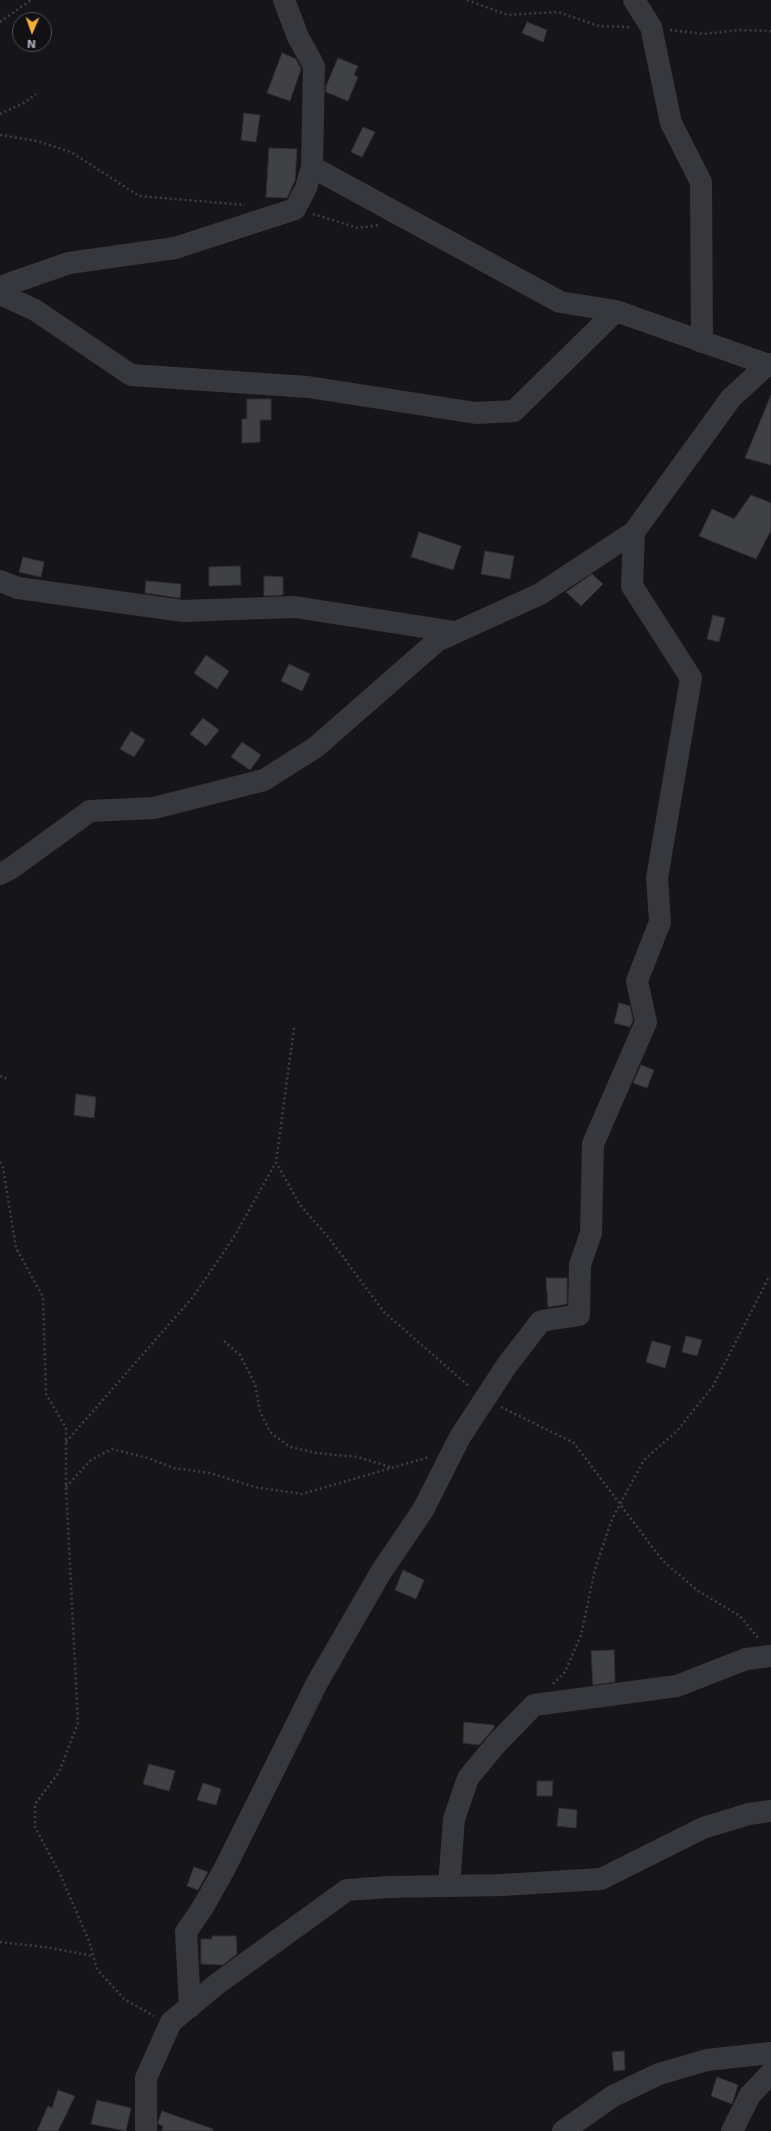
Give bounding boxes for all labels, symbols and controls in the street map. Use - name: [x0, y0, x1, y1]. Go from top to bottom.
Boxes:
- north arrow: [12, 12, 52, 52]
- text: N: [27, 37, 36, 50]

